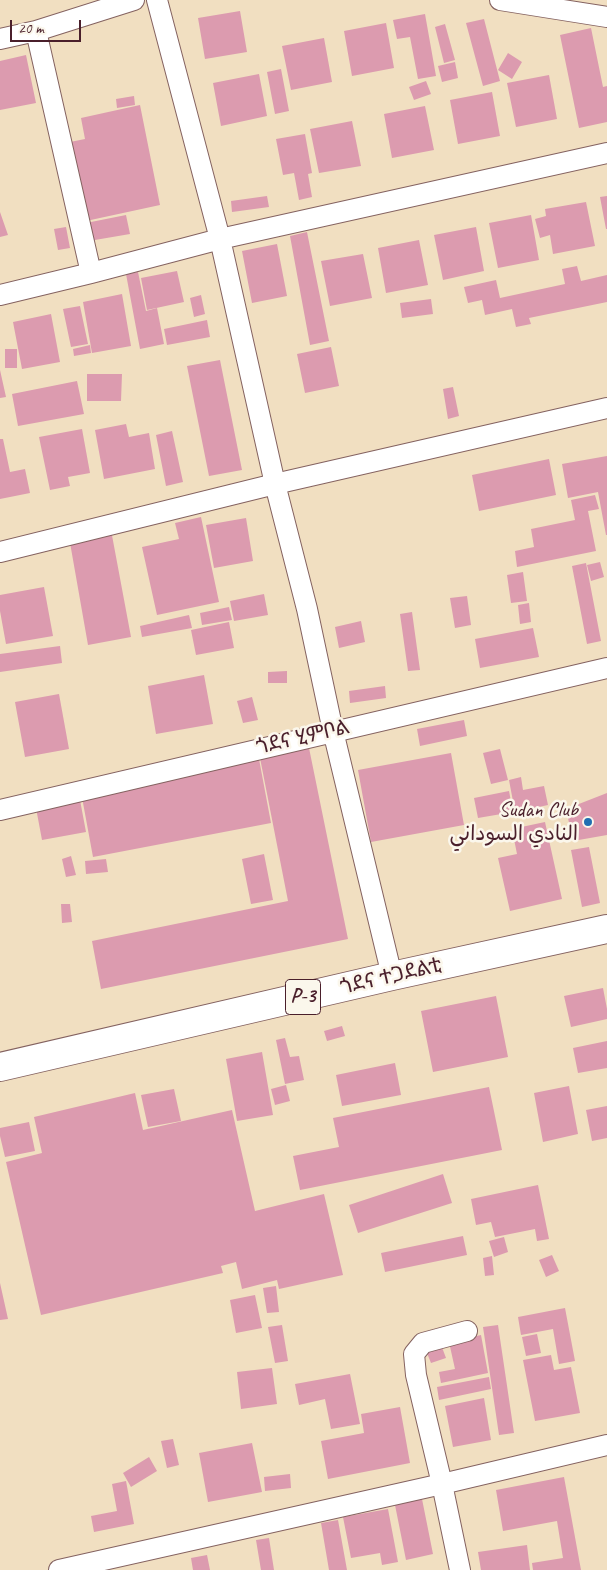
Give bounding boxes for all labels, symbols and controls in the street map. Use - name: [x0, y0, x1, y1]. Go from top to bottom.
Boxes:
- scale bar: [12, 10, 84, 42]
- text: 20 m: [18, 19, 44, 38]
- street label: ጎደና ሂምቦል: [254, 715, 352, 761]
- place label: Sudan Club النادي السوداني: [450, 797, 578, 847]
- marker: Sudan Club النادي السوداني: [582, 816, 594, 828]
- street label: ጎደና ተጋደልቲ: [338, 953, 444, 1001]
- road number: P-3: [286, 980, 320, 1014]

